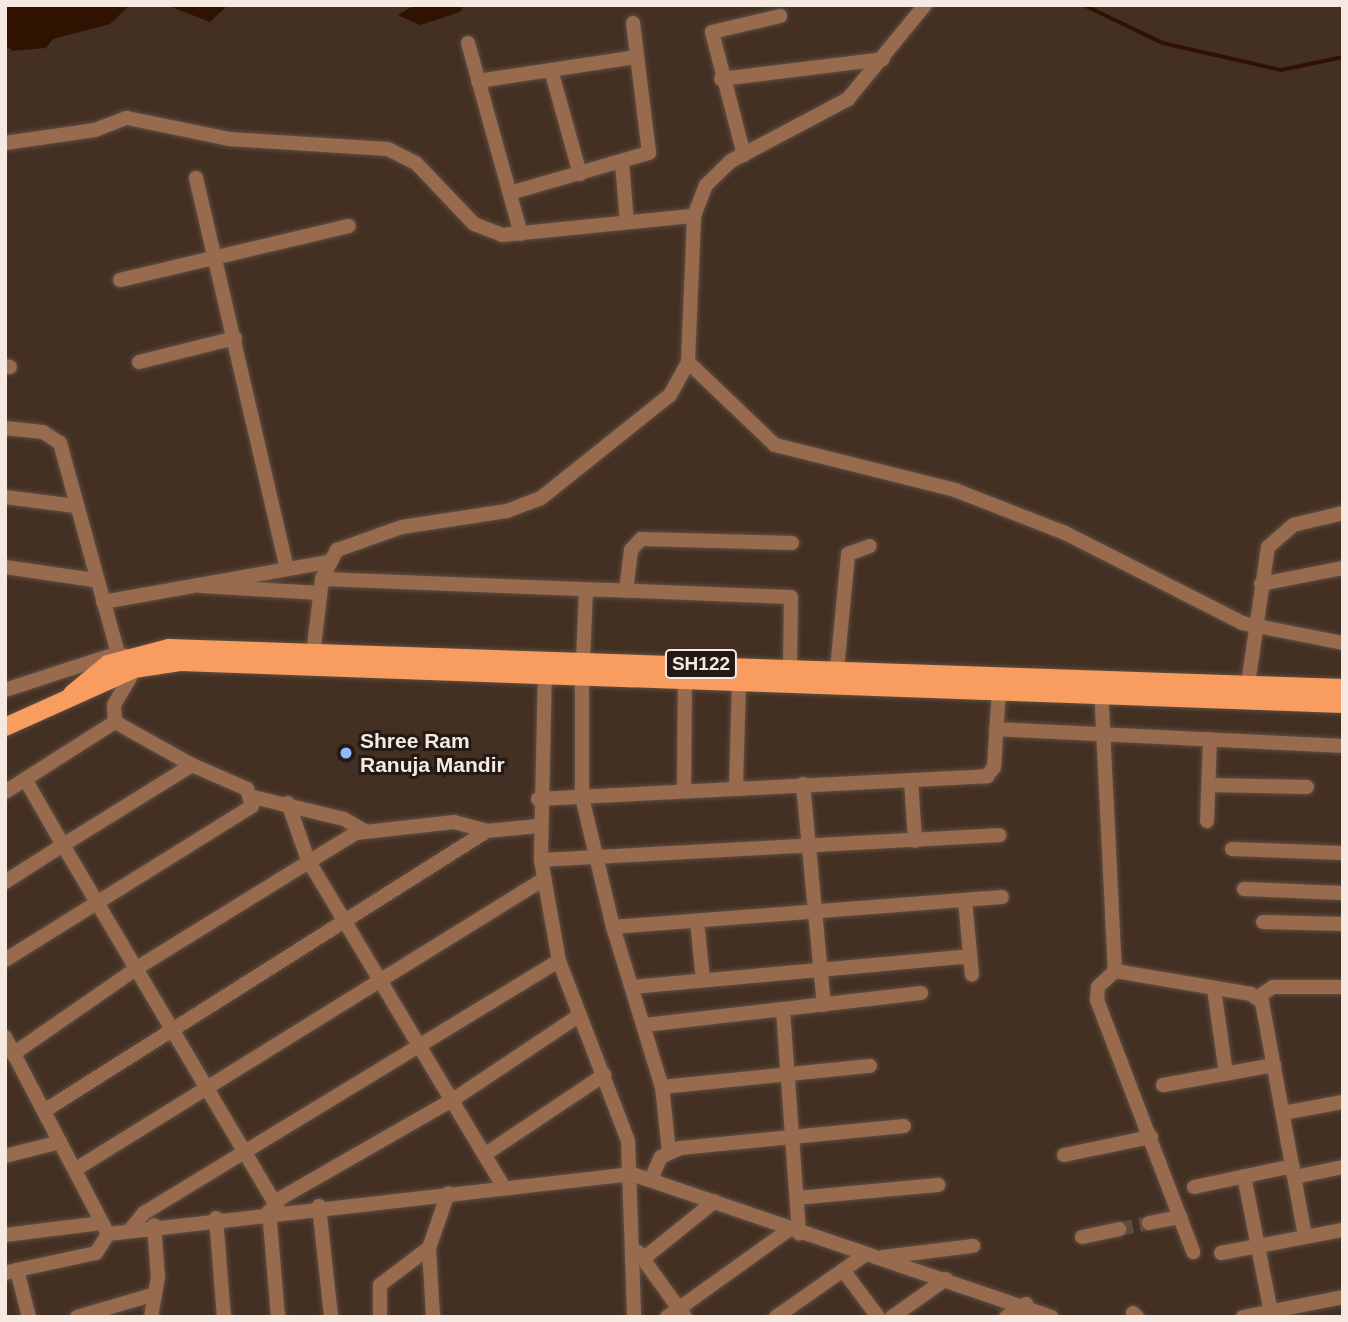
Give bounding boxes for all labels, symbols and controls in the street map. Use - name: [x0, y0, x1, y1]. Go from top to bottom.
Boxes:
- road number: SH122: [664, 649, 738, 680]
- place label: Shree Ram Ranuja Mandir: [360, 728, 505, 778]
- marker: Shree Ram Ranuja Mandir: [338, 745, 354, 761]

